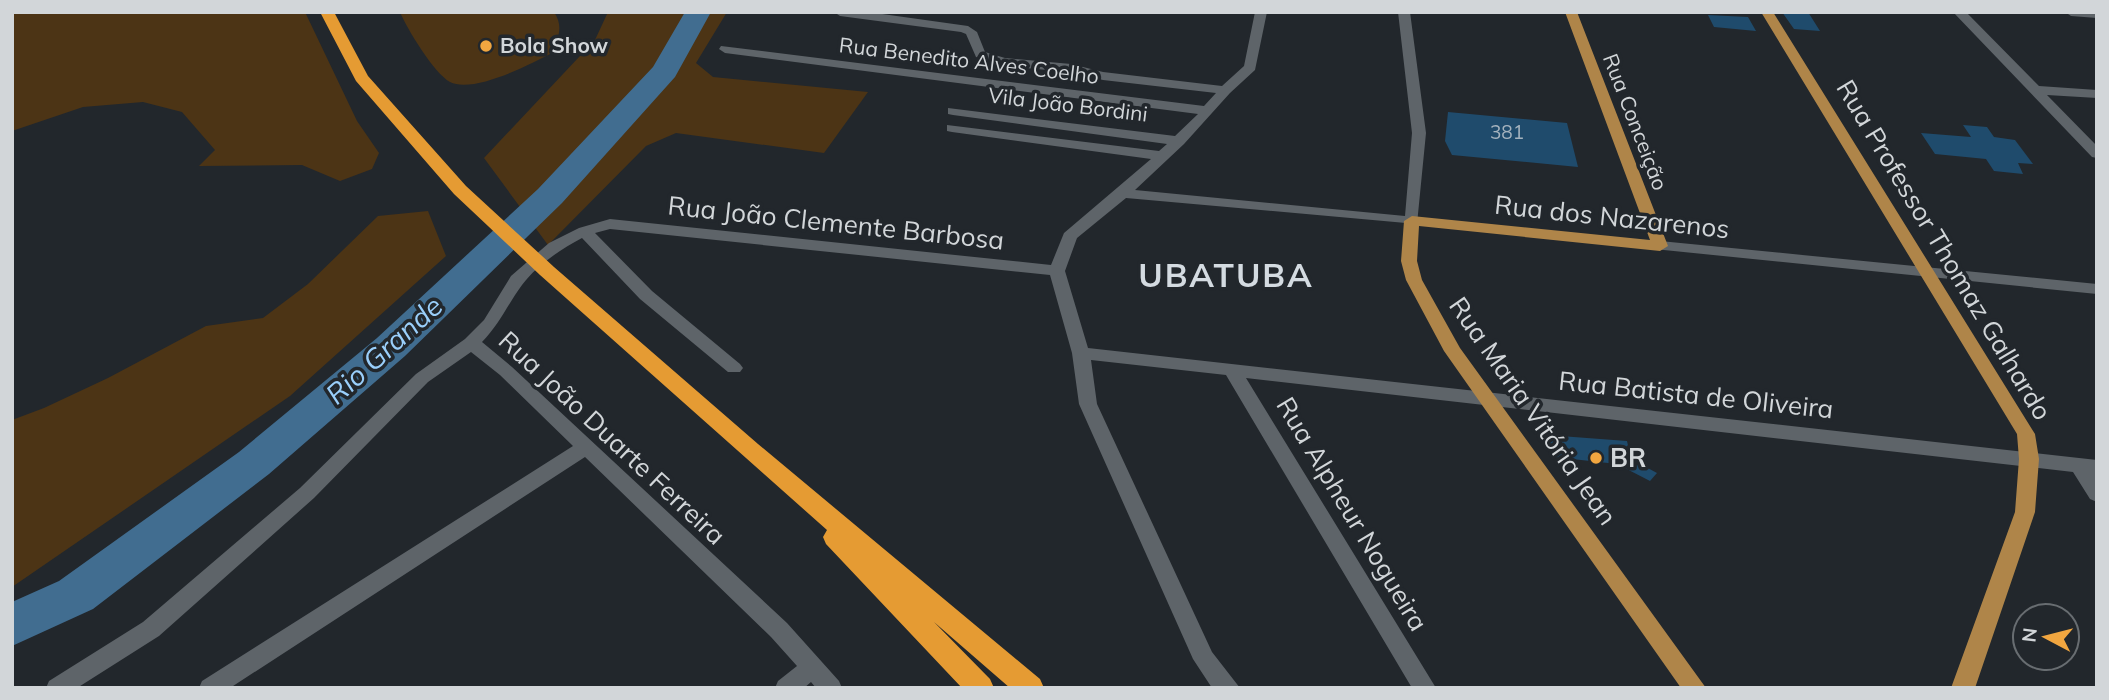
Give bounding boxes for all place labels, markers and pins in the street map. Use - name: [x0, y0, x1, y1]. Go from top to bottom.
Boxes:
- place label: Bola Show: [500, 32, 609, 58]
- marker: Bola Show: [478, 38, 494, 54]
- place label: BR: [1610, 441, 1646, 474]
- marker: BR: [1588, 450, 1604, 466]

